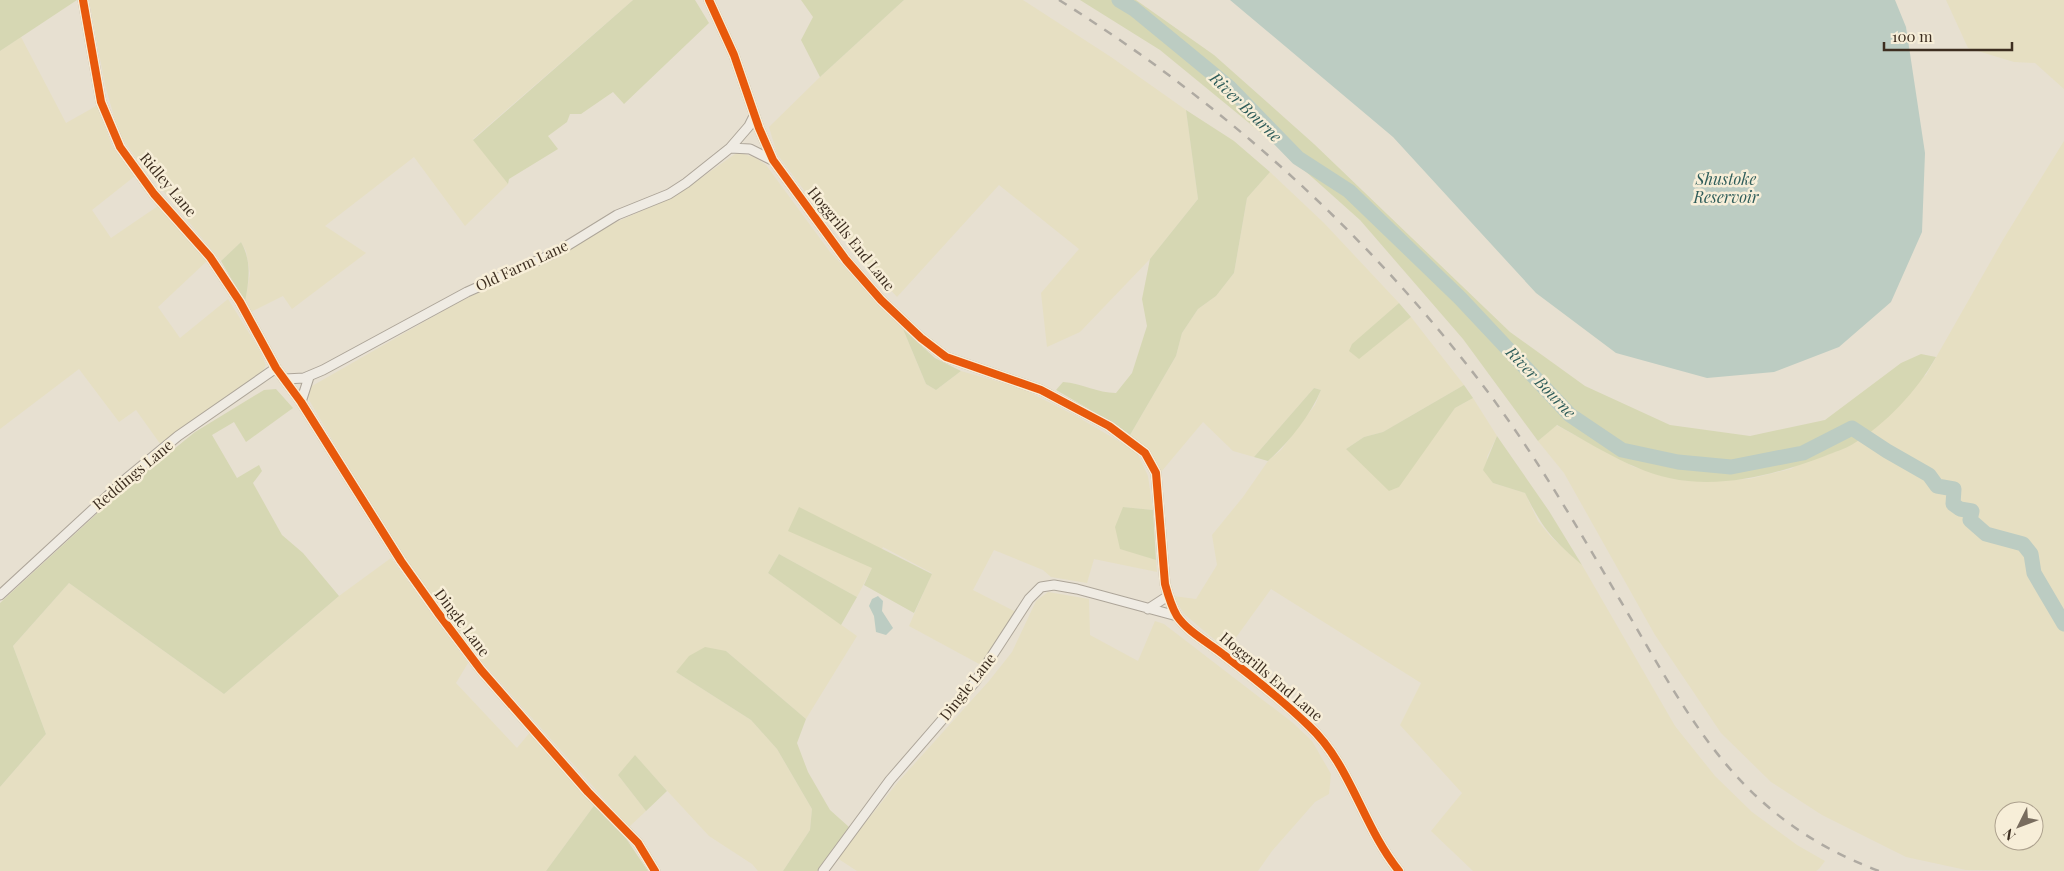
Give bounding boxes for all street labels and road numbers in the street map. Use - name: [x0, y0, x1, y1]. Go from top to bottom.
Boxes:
- street label: Ridley Lane: [136, 148, 202, 221]
- street label: Hoggrills End Lane: [804, 182, 900, 295]
- street label: Old Farm Lane: [472, 235, 571, 295]
- street label: Reddings Lane: [88, 435, 177, 514]
- street label: Dingle Lane: [431, 584, 495, 660]
- street label: Hoggrills End Lane: [1216, 627, 1327, 725]
- street label: Dingle Lane: [935, 649, 1000, 724]

